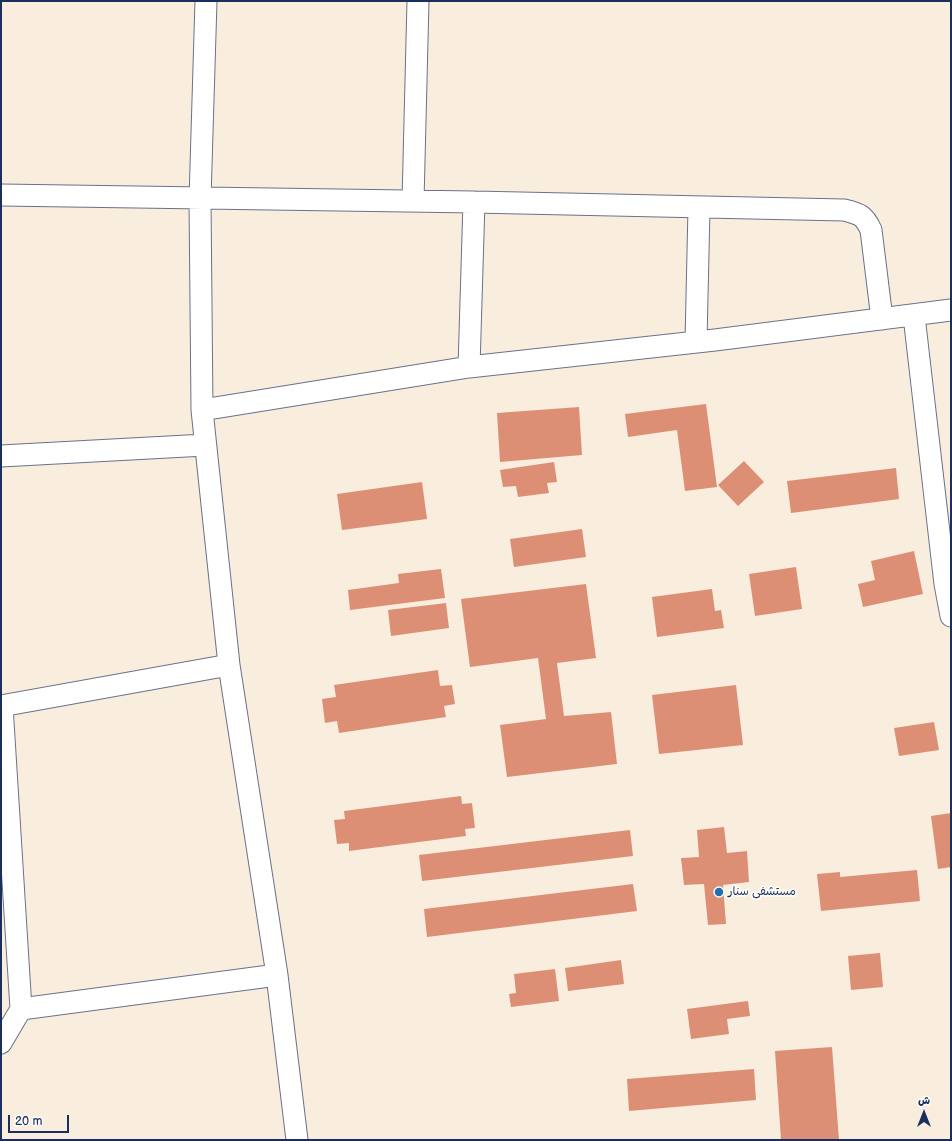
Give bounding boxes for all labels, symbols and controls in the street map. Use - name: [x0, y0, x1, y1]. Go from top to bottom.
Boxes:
- place label: مستشفى سنار: [728, 885, 796, 899]
- marker: مستشفى سنار: [713, 886, 725, 898]
- north arrow: [904, 1093, 944, 1133]
- text: ش: [918, 1094, 930, 1107]
- scale bar: [10, 1107, 71, 1133]
- text: 20 m: [15, 1114, 42, 1129]

